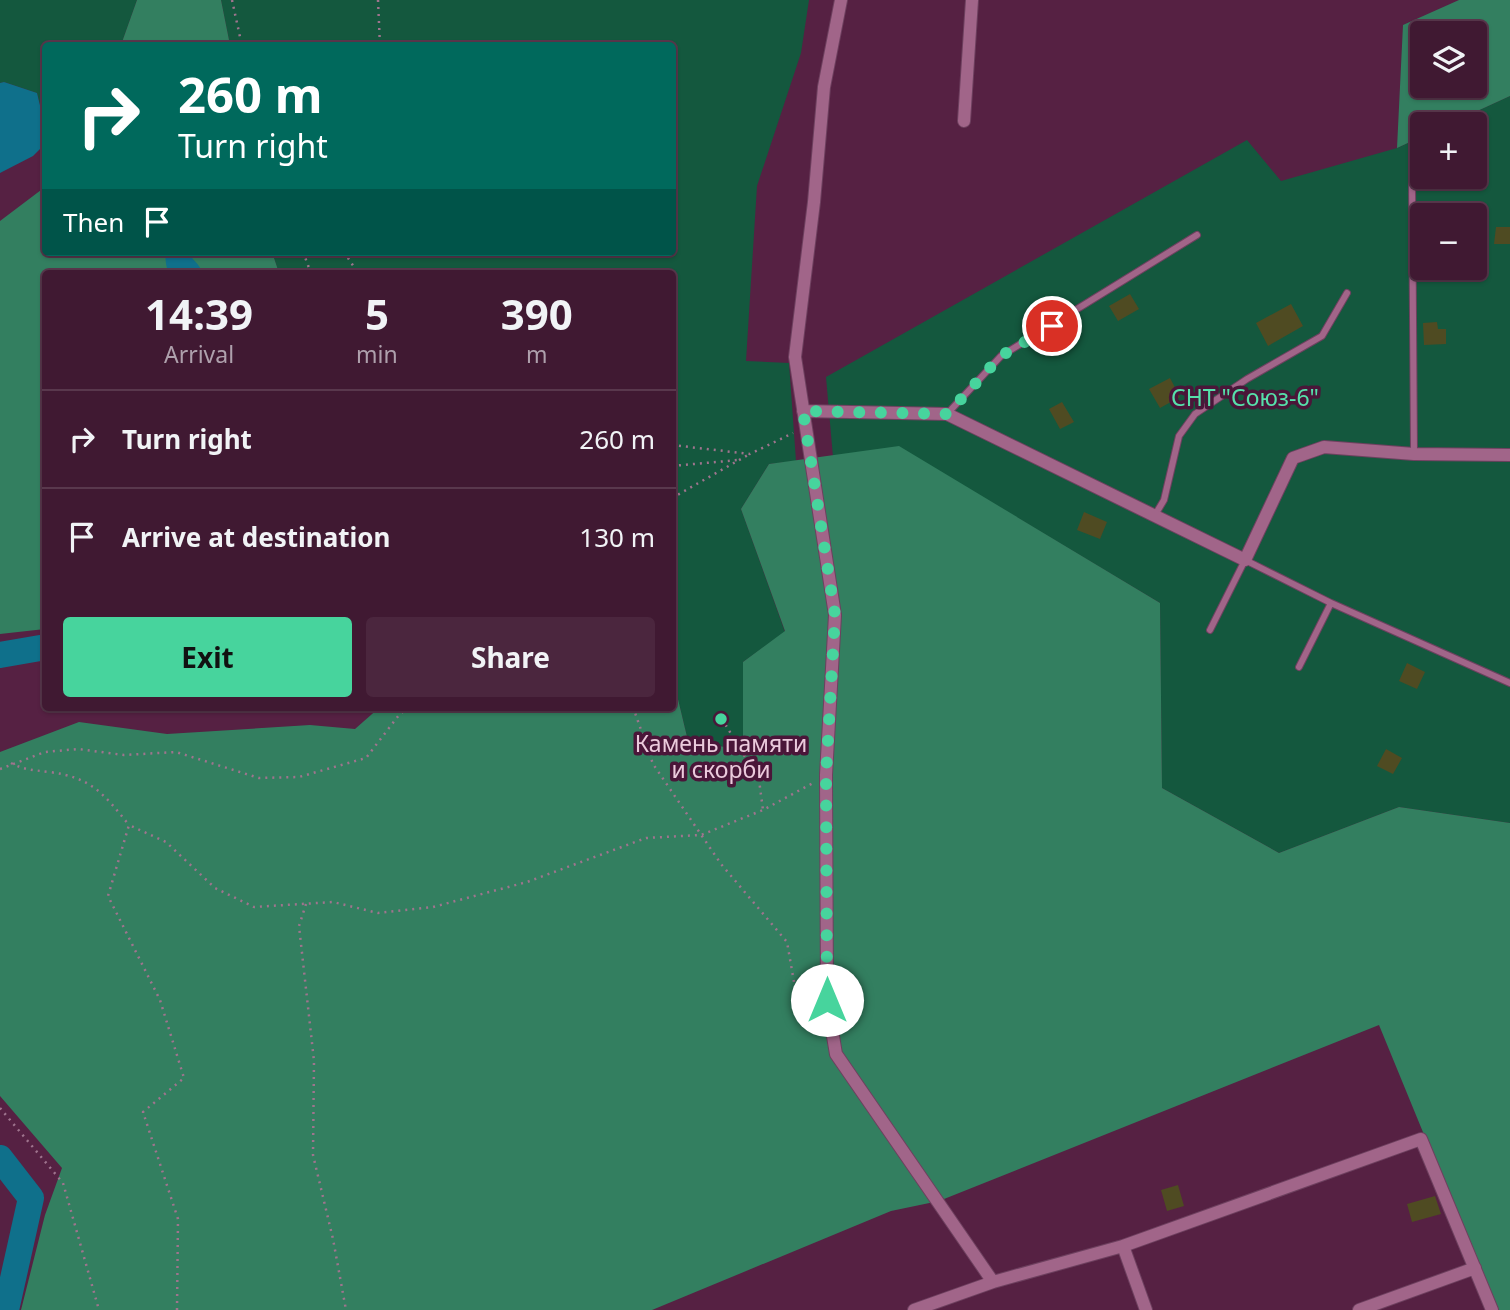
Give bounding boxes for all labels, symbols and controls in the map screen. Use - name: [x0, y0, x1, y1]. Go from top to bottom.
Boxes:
- map controls: [1410, 21, 1487, 280]
- button: layers: [1410, 21, 1487, 98]
- text: 260 m: [178, 61, 323, 127]
- icon: right: [63, 70, 154, 161]
- button: +: [1410, 112, 1487, 189]
- text: Turn right: [178, 124, 328, 167]
- icon: arrive: [138, 203, 176, 241]
- button: −: [1410, 203, 1487, 280]
- text: Then: [63, 204, 124, 240]
- text: 14:39: [145, 285, 253, 342]
- text: 5: [365, 285, 389, 342]
- text: 390: [501, 285, 573, 342]
- pin: [1022, 296, 1082, 356]
- icon: arrive: [1033, 307, 1071, 345]
- text: Arrival: [164, 338, 234, 370]
- text: min: [356, 338, 398, 370]
- text: m: [526, 338, 548, 370]
- park label: СНТ "Союз-6": [1171, 381, 1319, 413]
- icon: right: [63, 420, 101, 458]
- text: Turn right: [122, 421, 252, 457]
- text: 260 m: [579, 421, 655, 457]
- icon: arrive: [63, 518, 101, 556]
- text: Arrive at destination: [122, 519, 391, 555]
- text: 130 m: [579, 519, 655, 555]
- button: Exit: [63, 617, 352, 697]
- button: Share: [366, 617, 655, 697]
- marker: Камень памяти и скорби: [713, 711, 729, 727]
- place label: Камень памяти и скорби: [635, 727, 807, 785]
- position arrow: [790, 963, 864, 1037]

